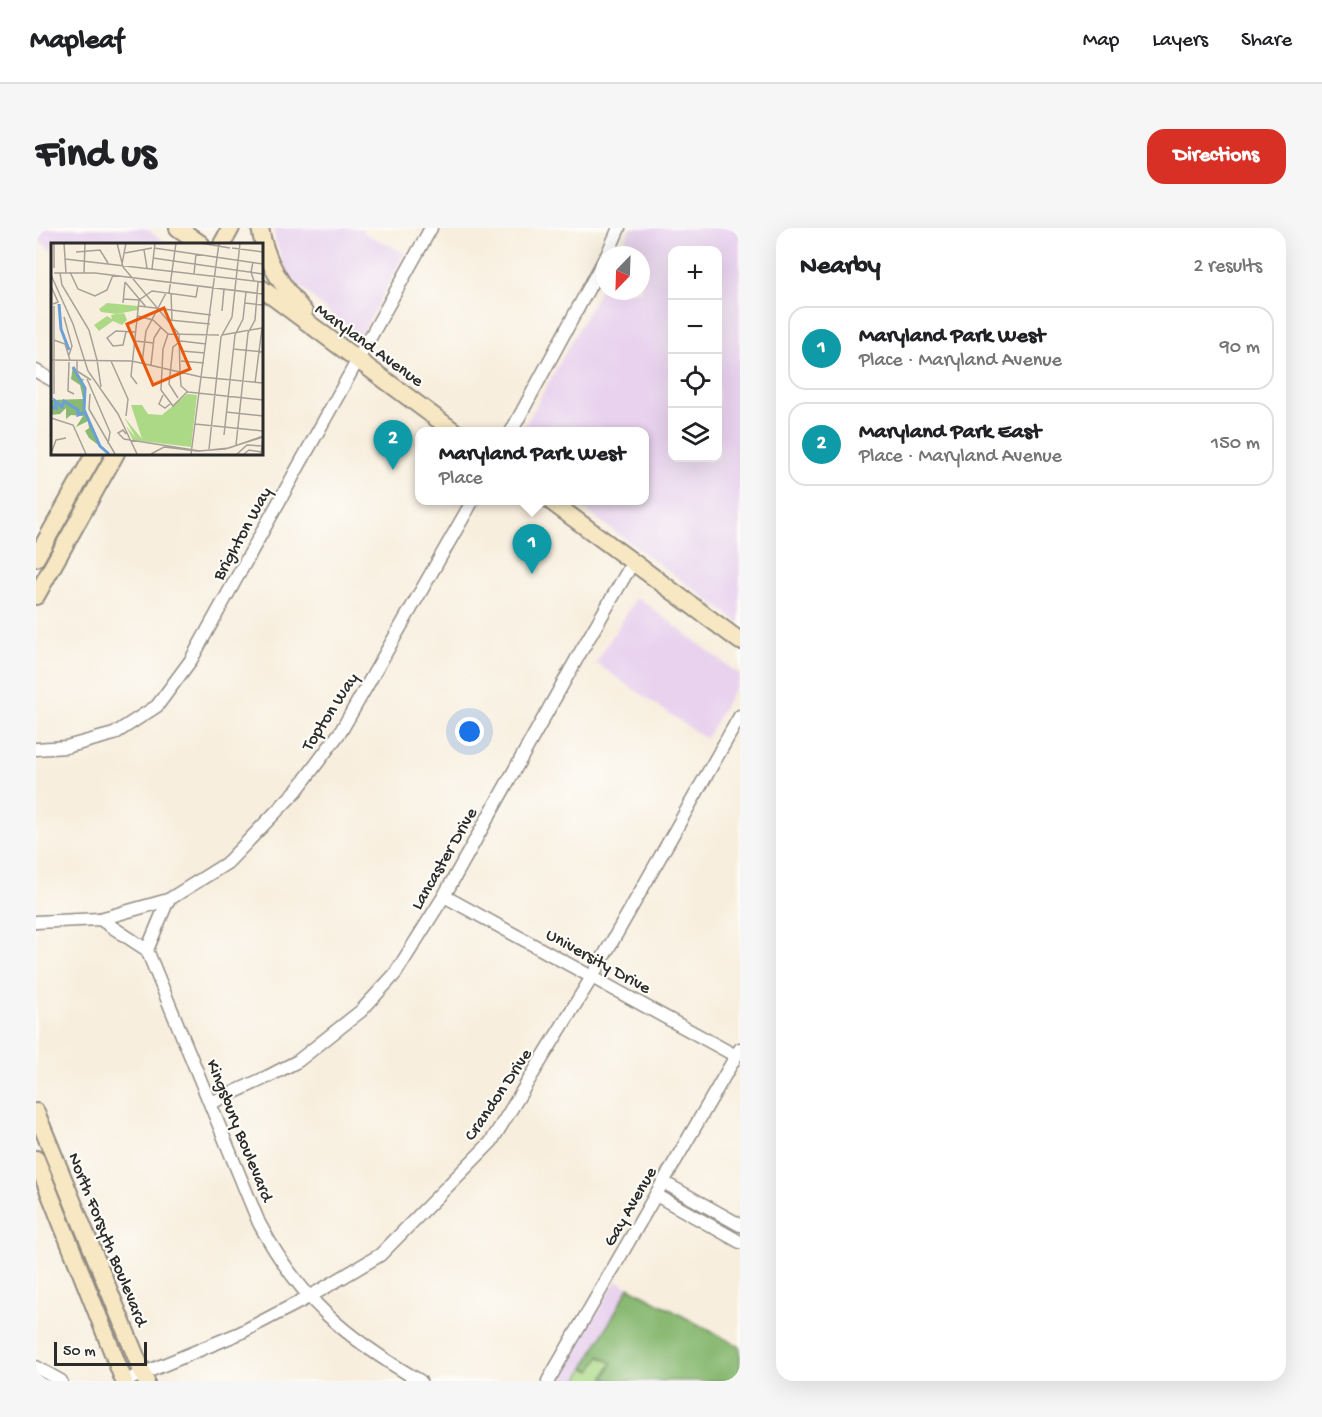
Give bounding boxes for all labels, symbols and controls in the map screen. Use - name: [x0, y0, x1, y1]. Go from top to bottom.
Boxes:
- text: Mapleaf: [30, 25, 124, 58]
- text: Map: [1083, 29, 1119, 54]
- text: Layers: [1152, 29, 1208, 54]
- text: Share: [1241, 29, 1292, 54]
- button: Directions: [1147, 129, 1286, 184]
- text: Find us: [36, 132, 156, 181]
- inset map: [51, 243, 262, 454]
- north arrow: [596, 246, 650, 300]
- map controls: [668, 246, 722, 462]
- button: +: [668, 246, 722, 300]
- text: Nearby: [800, 252, 881, 283]
- text: 2 results: [1193, 256, 1262, 279]
- street label: Maryland Avenue: [310, 300, 428, 393]
- button: −: [668, 300, 722, 354]
- text: Maryland Park West: [859, 324, 1045, 350]
- text: 1: [817, 337, 826, 360]
- text: 90 m: [1220, 337, 1260, 360]
- text: Place · Maryland Avenue: [859, 350, 1062, 373]
- button: locate: [668, 354, 722, 408]
- button: layers: [668, 408, 722, 462]
- pin: 2: [374, 420, 412, 470]
- text: Maryland Park East: [859, 420, 1041, 446]
- popup: [415, 427, 649, 505]
- text: 2: [817, 433, 826, 456]
- text: 150 m: [1211, 433, 1260, 456]
- text: Maryland Park West: [439, 442, 625, 468]
- text: Place · Maryland Avenue: [859, 446, 1062, 469]
- text: Place: [439, 468, 483, 491]
- street label: Brighton Way: [209, 484, 277, 585]
- pin: 1: [512, 524, 552, 574]
- street label: Topton Way: [298, 669, 364, 756]
- your location: [455, 717, 484, 746]
- street label: Lancaster Drive: [407, 804, 483, 914]
- street label: University Drive: [542, 925, 655, 1000]
- street label: Crandon Drive: [461, 1045, 538, 1145]
- street label: Kingsbury Boulevard: [201, 1057, 277, 1207]
- street label: North Forsyth Boulevard: [62, 1150, 152, 1331]
- street label: Gay Avenue: [600, 1163, 663, 1251]
- scale bar: [54, 1339, 147, 1366]
- text: 50 m: [63, 1343, 96, 1362]

